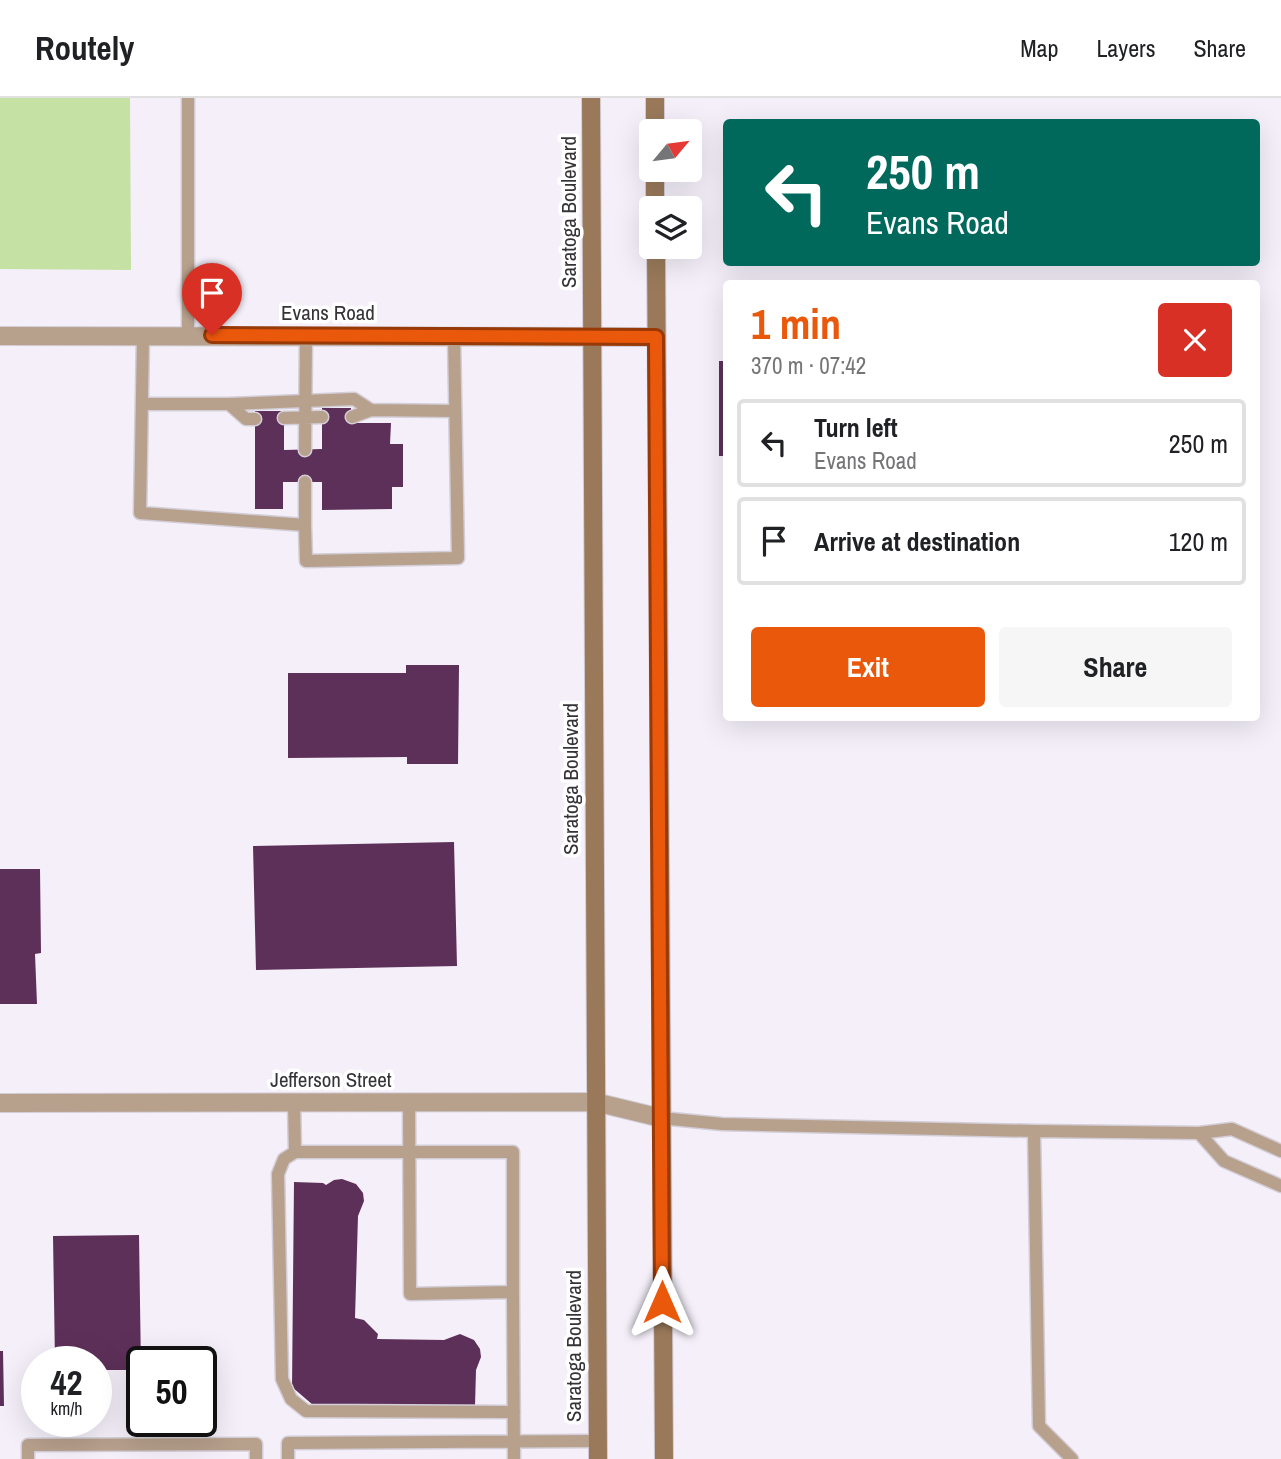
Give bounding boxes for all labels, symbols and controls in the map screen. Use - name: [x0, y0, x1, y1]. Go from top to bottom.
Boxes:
- text: Routely: [35, 26, 134, 70]
- text: Map: [1020, 32, 1058, 64]
- text: Layers: [1096, 32, 1155, 64]
- text: Share: [1193, 32, 1246, 64]
- north arrow: [639, 119, 702, 182]
- map controls: [639, 119, 702, 259]
- street label: Saratoga Boulevard: [554, 136, 583, 288]
- text: 250 m: [866, 138, 980, 204]
- icon: left: [751, 147, 842, 238]
- button: layers: [639, 196, 702, 259]
- text: Evans Road: [866, 201, 1009, 244]
- pin: [182, 263, 242, 335]
- icon: arrive: [193, 274, 231, 312]
- text: 1 min: [751, 296, 841, 352]
- street label: Evans Road: [281, 298, 375, 327]
- button: close: [1158, 303, 1232, 377]
- text: 370 m · 07:42: [751, 350, 866, 381]
- text: Turn left: [814, 410, 898, 445]
- icon: left: [755, 424, 793, 462]
- text: 250 m: [1169, 426, 1228, 461]
- text: Evans Road: [814, 445, 917, 476]
- icon: arrive: [755, 522, 793, 560]
- text: Arrive at destination: [814, 524, 1020, 559]
- text: 120 m: [1169, 524, 1228, 559]
- button: Exit: [751, 627, 985, 707]
- button: Share: [999, 627, 1232, 707]
- street label: Saratoga Boulevard: [556, 703, 585, 855]
- street label: Jefferson Street: [270, 1065, 392, 1094]
- position arrow: [625, 1265, 699, 1339]
- street label: Saratoga Boulevard: [559, 1270, 588, 1422]
- speed limit sign: 50: [126, 1346, 217, 1437]
- text: 42: [51, 1359, 82, 1406]
- text: km/h: [51, 1396, 83, 1421]

